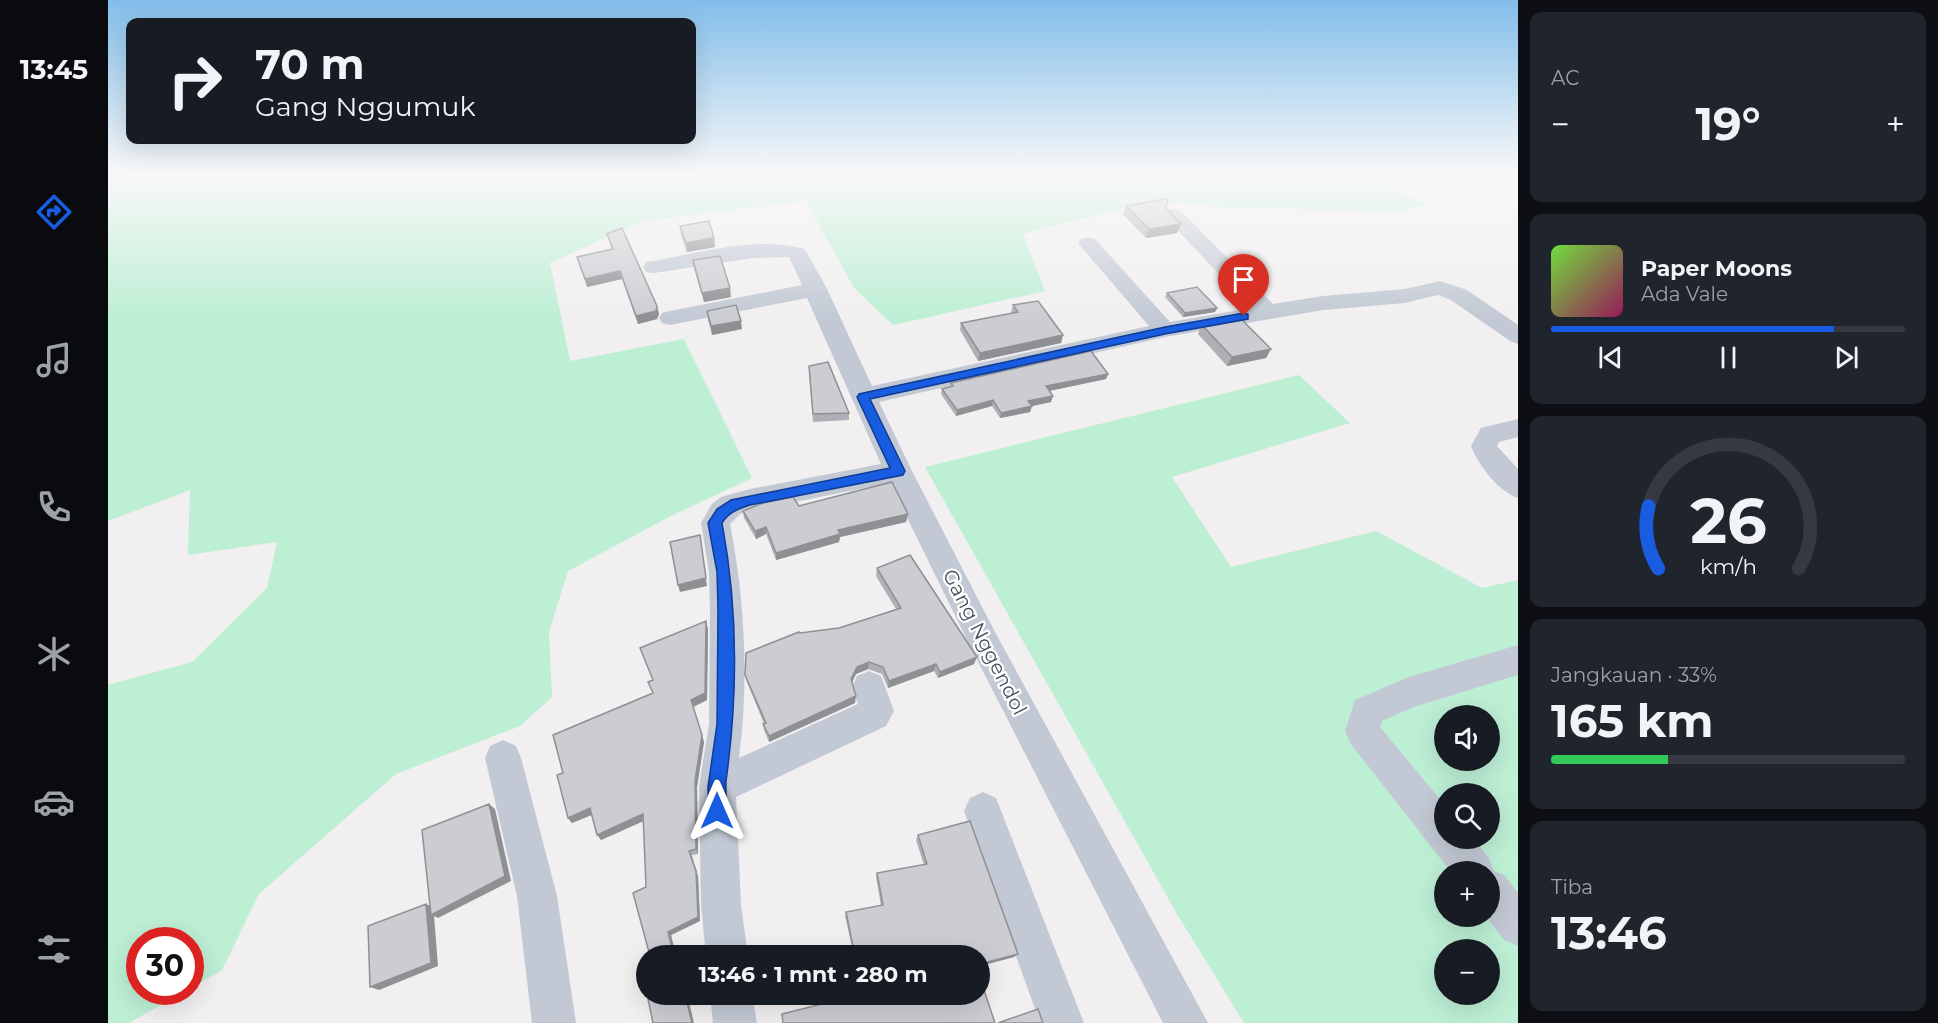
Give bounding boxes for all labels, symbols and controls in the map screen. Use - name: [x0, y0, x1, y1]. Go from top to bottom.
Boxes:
- text: 70 m: [255, 38, 365, 90]
- icon: right: [156, 42, 234, 120]
- text: 13:45: [20, 53, 88, 86]
- text: AC: [1551, 66, 1579, 90]
- text: Gang Nggumuk: [255, 90, 476, 123]
- text: 19°: [1695, 96, 1761, 151]
- text: −: [1551, 104, 1570, 144]
- text: +: [1886, 104, 1905, 144]
- icon: directions: [33, 191, 75, 233]
- pin: [1218, 254, 1269, 316]
- text: Paper Moons: [1641, 255, 1792, 282]
- icon: arrive: [1227, 263, 1260, 296]
- text: Ada Vale: [1641, 282, 1728, 306]
- icon: music: [33, 339, 75, 381]
- icon: previous: [1594, 341, 1627, 374]
- icon: pause: [1712, 341, 1745, 374]
- icon: next: [1830, 341, 1863, 374]
- text: 26: [1690, 483, 1766, 559]
- icon: phone: [33, 486, 75, 528]
- text: km/h: [1699, 553, 1757, 579]
- street label: Gang Nggendol: [938, 565, 1032, 719]
- icon: climate: [33, 633, 75, 675]
- text: Jangkauan · 33%: [1551, 663, 1717, 687]
- text: 165 km: [1551, 693, 1713, 748]
- map controls: [1434, 705, 1500, 1005]
- button: sound: [1434, 705, 1500, 771]
- position arrow: [685, 779, 749, 843]
- icon: car: [33, 781, 75, 823]
- button: search: [1434, 783, 1500, 849]
- button: +: [1434, 861, 1500, 927]
- text: Tiba: [1551, 875, 1593, 899]
- text: 13:46: [1551, 905, 1667, 960]
- speed limit sign: 30: [126, 927, 204, 1005]
- icon: filters: [33, 928, 75, 970]
- button: −: [1434, 939, 1500, 1005]
- text: 13:46 · 1 mnt · 280 m: [698, 961, 928, 988]

